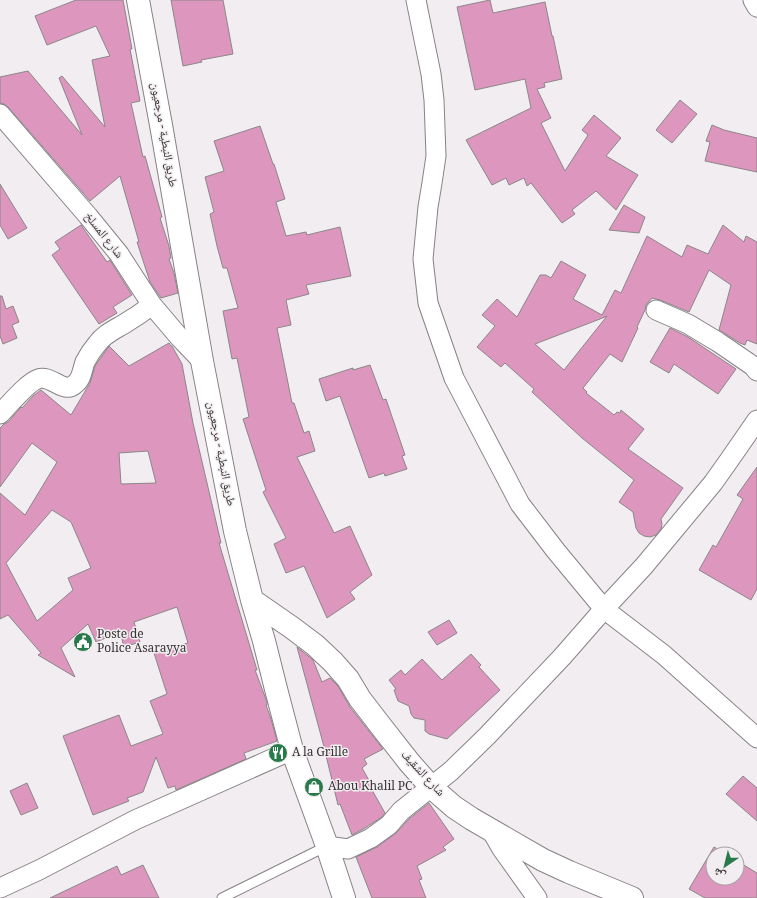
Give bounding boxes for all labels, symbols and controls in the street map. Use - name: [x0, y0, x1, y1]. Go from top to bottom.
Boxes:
- street label: طريق النبطية - مرجعيون: [143, 81, 183, 189]
- street label: شارع المسلخ: [78, 208, 128, 264]
- street label: طريق النبطية - مرجعيون: [200, 400, 240, 508]
- place label: Poste de Police Asarayya: [97, 625, 187, 660]
- public building icon: Poste de Police Asarayya: [72, 631, 94, 653]
- restaurant icon: A la Grille: [267, 742, 289, 764]
- place label: A la Grille: [292, 743, 348, 764]
- street label: شارع الشقيف: [395, 746, 449, 802]
- shop icon: Abou Khalil PC: [303, 776, 325, 798]
- place label: Abou Khalil PC: [328, 777, 412, 798]
- north arrow: [705, 846, 745, 886]
- text: ش: [710, 862, 730, 884]

